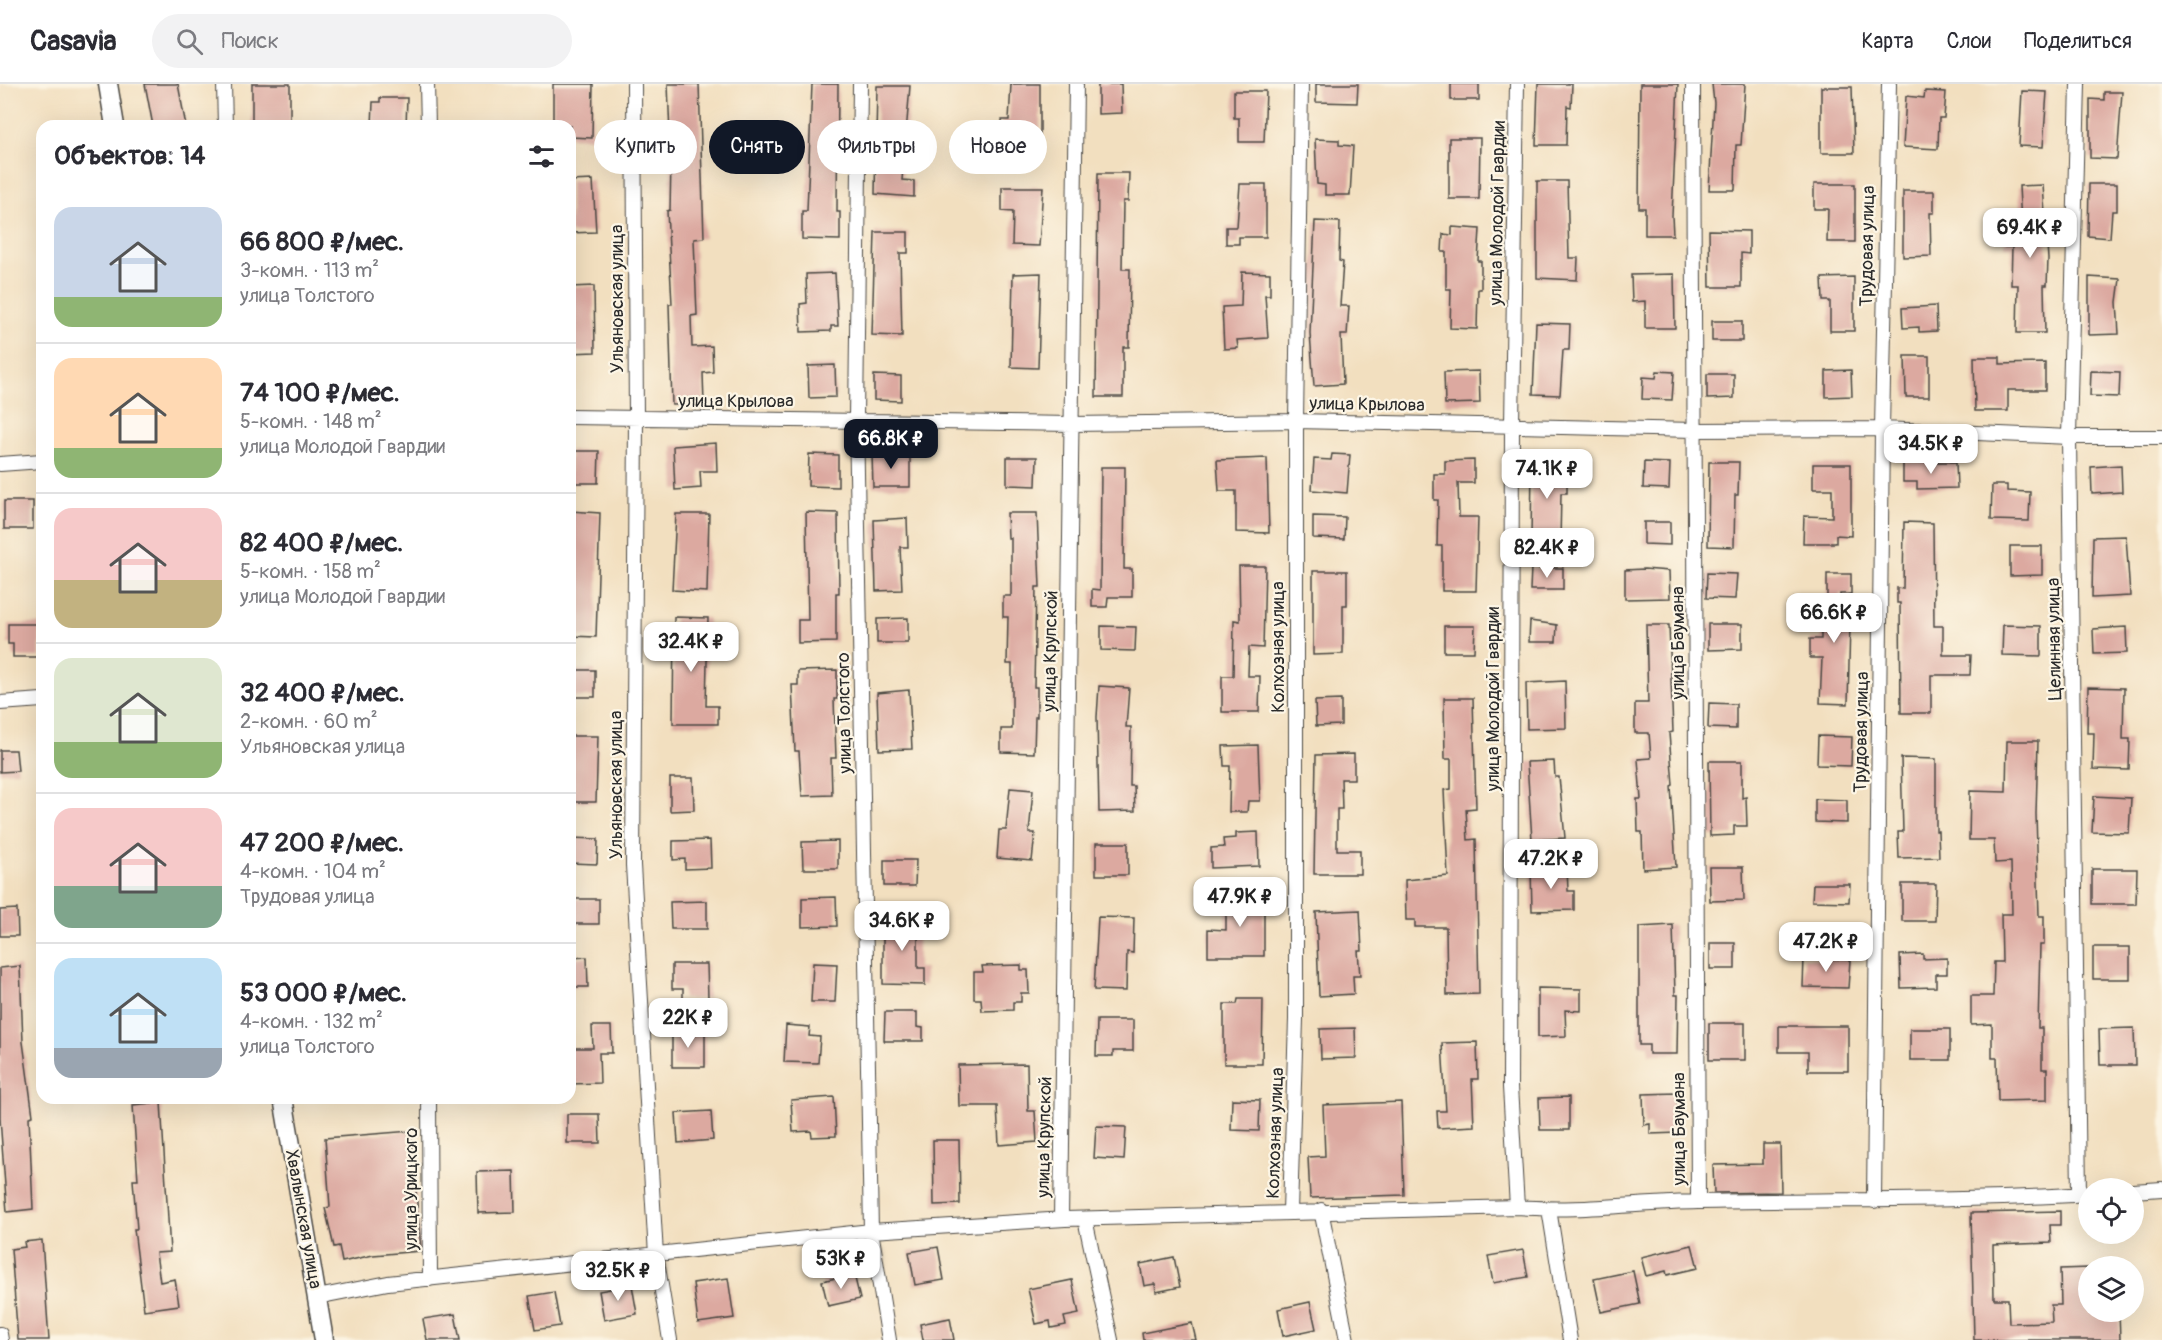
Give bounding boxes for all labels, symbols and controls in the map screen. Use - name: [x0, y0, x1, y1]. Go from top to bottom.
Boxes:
- search box: [152, 14, 572, 68]
- text: Casavia: [30, 24, 116, 59]
- icon: search: [173, 25, 206, 58]
- text: Поиск: [221, 27, 279, 55]
- text: Карта: [1861, 28, 1913, 55]
- text: Слои: [1946, 28, 1991, 55]
- text: Поделиться: [2024, 28, 2132, 55]
- chip: Купить: [594, 120, 697, 174]
- chip: Снять: [709, 120, 805, 174]
- chip: Фильтры: [817, 120, 937, 174]
- chip: Новое: [949, 120, 1047, 174]
- street label: улица Молодой Гвардии: [1484, 120, 1511, 307]
- text: Объектов: 14: [54, 140, 205, 172]
- icon: filters: [525, 140, 558, 173]
- street label: Трудовая улица: [1855, 185, 1880, 307]
- pin: 69.4K ₽: [1975, 208, 2085, 259]
- text: 69.4K ₽: [1997, 215, 2063, 240]
- street label: Ульяновская улица: [606, 225, 629, 373]
- text: 66 800 ₽/мес.: [240, 226, 404, 258]
- icon: home: [102, 231, 174, 303]
- text: 3-комн. · 113 m²: [240, 258, 379, 283]
- text: улица Толстого: [240, 283, 375, 308]
- text: 74 100 ₽/мес.: [240, 377, 400, 409]
- icon: home: [102, 382, 174, 454]
- street label: улица Крылова: [677, 390, 794, 413]
- street label: улица Крылова: [1308, 392, 1425, 417]
- text: 5-комн. · 148 m²: [240, 409, 382, 434]
- pin: 66.8K ₽: [836, 419, 946, 470]
- pin: 34.5K ₽: [1876, 424, 1986, 475]
- text: 66.8K ₽: [858, 426, 924, 451]
- text: 34.5K ₽: [1898, 431, 1964, 456]
- text: улица Молодой Гвардии: [240, 434, 445, 459]
- pin: 74.1K ₽: [1492, 449, 1602, 500]
- text: 74.1K ₽: [1516, 456, 1578, 481]
- text: 82 400 ₽/мес.: [240, 527, 403, 559]
- pin: 82.4K ₽: [1492, 528, 1602, 579]
- icon: home: [102, 532, 174, 604]
- text: 82.4K ₽: [1514, 535, 1580, 560]
- text: 5-комн. · 158 m²: [240, 559, 381, 584]
- street label: Целинная улица: [2042, 577, 2067, 701]
- street label: Колхозная улица: [1267, 581, 1290, 713]
- text: улица Молодой Гвардии: [240, 584, 445, 609]
- street label: улица Баумана: [1667, 586, 1690, 701]
- street label: улица Крупской: [1038, 590, 1063, 713]
- pin: 66.6K ₽: [1779, 593, 1889, 644]
- text: 66.6K ₽: [1800, 600, 1868, 625]
- street label: улица Молодой Гвардии: [1482, 607, 1505, 792]
- pin: 32.4K ₽: [636, 622, 746, 673]
- text: 32.4K ₽: [658, 629, 724, 654]
- street label: улица Толстого: [832, 652, 857, 775]
- street label: Трудовая улица: [1849, 671, 1874, 793]
- text: 32 400 ₽/мес.: [240, 677, 405, 709]
- icon: home: [102, 682, 174, 754]
- text: 2-комн. · 60 m²: [240, 709, 378, 734]
- street label: Ульяновская улица: [605, 711, 628, 859]
- text: Ульяновская улица: [240, 734, 405, 759]
- text: 47 200 ₽/мес.: [240, 827, 404, 859]
- icon: home: [102, 832, 174, 904]
- pin: 47.2K ₽: [1496, 839, 1606, 890]
- text: 47.2K ₽: [1518, 846, 1584, 871]
- text: 4-комн. · 104 m²: [240, 859, 386, 884]
- pin: 47.9K ₽: [1185, 877, 1295, 928]
- text: Трудовая улица: [240, 884, 375, 909]
- text: 47.9K ₽: [1207, 884, 1273, 909]
- pin: 34.6K ₽: [847, 901, 957, 952]
- text: 34.6K ₽: [868, 908, 936, 933]
- pin: 47.2K ₽: [1771, 922, 1881, 973]
- text: 47.2K ₽: [1793, 929, 1859, 954]
- text: 53 000 ₽/мес.: [240, 977, 407, 1009]
- icon: home: [102, 982, 174, 1054]
- pin: 22K ₽: [646, 998, 730, 1049]
- text: 22K ₽: [663, 1005, 713, 1030]
- text: 4-комн. · 132 m²: [240, 1009, 383, 1034]
- text: улица Толстого: [240, 1034, 375, 1059]
- street label: Колхозная улица: [1262, 1067, 1289, 1199]
- street label: улица Баумана: [1668, 1072, 1691, 1187]
- street label: улица Крупской: [1032, 1076, 1057, 1199]
- street label: улица Урицкого: [400, 1128, 423, 1251]
- street label: Хвалынская улица: [280, 1148, 327, 1290]
- map controls: [2078, 1178, 2144, 1322]
- button: locate: [2078, 1178, 2144, 1244]
- pin: 53K ₽: [799, 1239, 883, 1290]
- text: 53K ₽: [816, 1246, 866, 1271]
- pin: 32.5K ₽: [563, 1251, 673, 1302]
- button: layers: [2078, 1256, 2144, 1322]
- text: 32.5K ₽: [585, 1258, 651, 1283]

